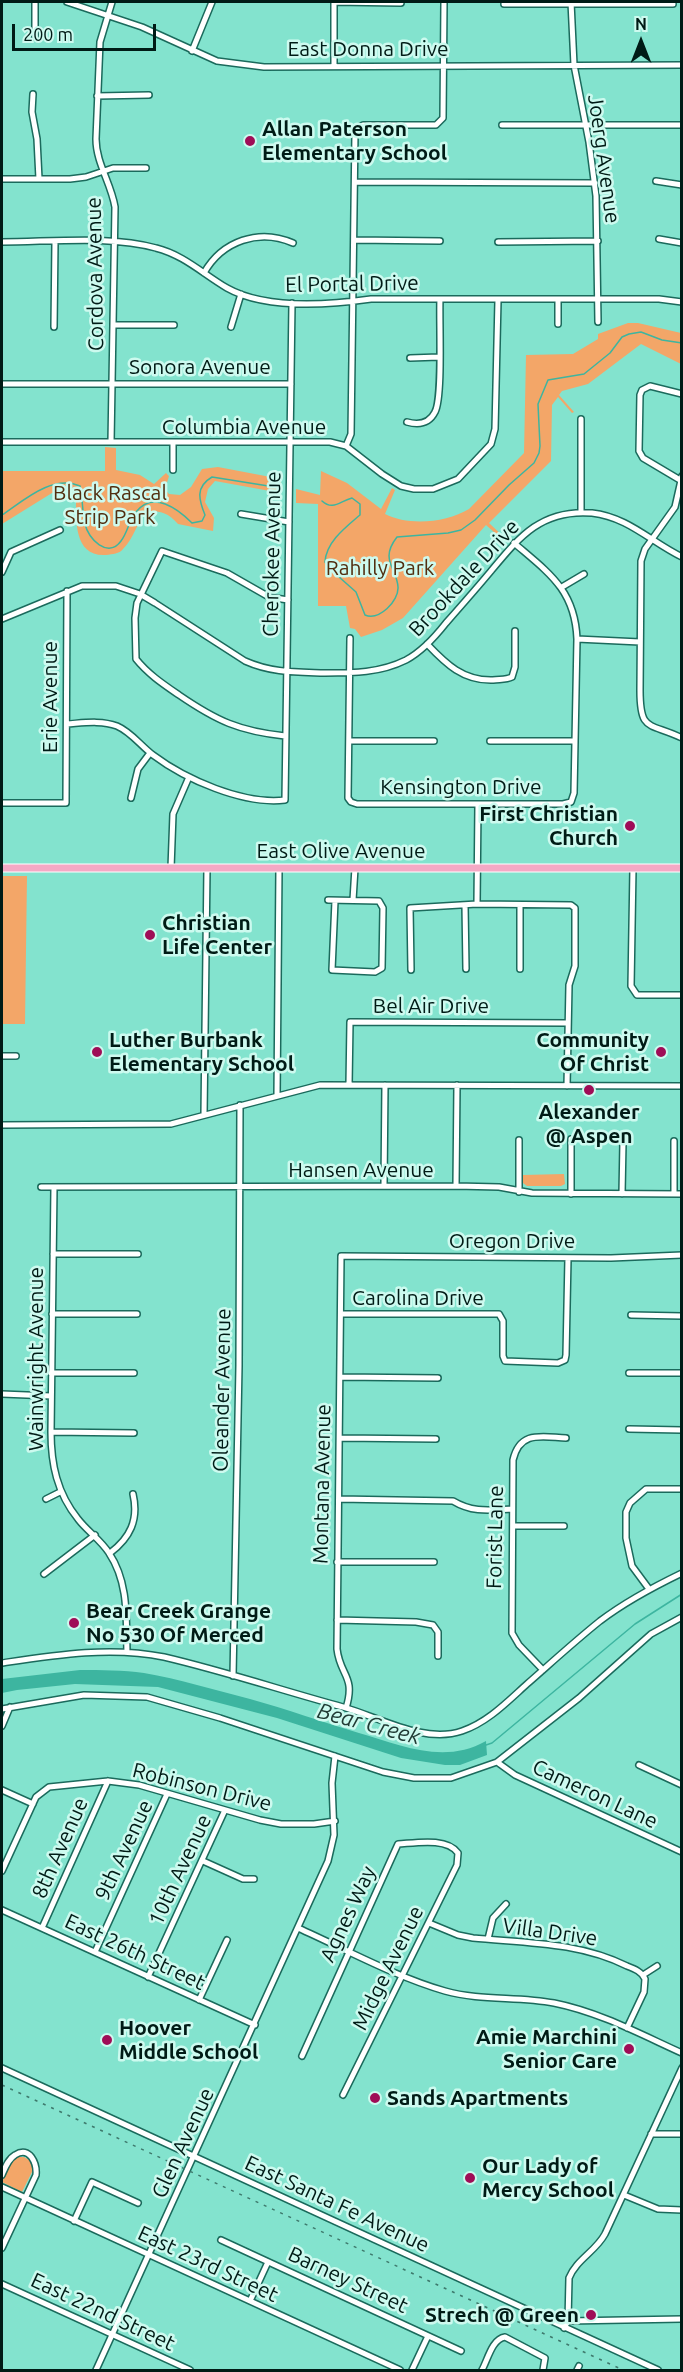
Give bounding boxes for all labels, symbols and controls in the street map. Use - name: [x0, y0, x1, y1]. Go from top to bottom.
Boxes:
- scale bar: [15, 12, 159, 50]
- north arrow: [611, 12, 671, 72]
- text: N: [635, 15, 647, 33]
- text: 200 m: [23, 24, 73, 44]
- street label: East Donna Drive: [287, 36, 449, 62]
- street label: Joerg Avenue: [582, 93, 626, 225]
- place label: Allan Paterson Elementary School: [262, 116, 447, 166]
- marker: Allan Paterson Elementary School: [243, 134, 257, 148]
- street label: Cordova Avenue: [81, 197, 109, 351]
- street label: El Portal Drive: [285, 270, 419, 298]
- street label: Sonora Avenue: [129, 354, 271, 380]
- street label: Columbia Avenue: [162, 414, 326, 440]
- street label: Cherokee Avenue: [258, 471, 286, 637]
- park label: Black Rascal Strip Park: [53, 480, 167, 530]
- street label: Brookdale Drive: [403, 514, 525, 642]
- park label: Rahilly Park: [326, 555, 434, 581]
- street label: Erie Avenue: [37, 641, 63, 753]
- street label: Kensington Drive: [380, 774, 542, 800]
- place label: First Christian Church: [479, 801, 618, 851]
- marker: First Christian Church: [623, 819, 637, 833]
- street label: East Olive Avenue: [257, 838, 425, 864]
- place label: Christian Life Center: [162, 910, 272, 960]
- marker: Christian Life Center: [143, 928, 157, 942]
- street label: Bel Air Drive: [373, 993, 489, 1019]
- place label: Luther Burbank Elementary School: [109, 1027, 294, 1077]
- place label: Community Of Christ: [536, 1027, 649, 1077]
- marker: Luther Burbank Elementary School: [90, 1045, 104, 1059]
- marker: Community Of Christ: [654, 1045, 668, 1059]
- marker: Alexander @ Aspen: [582, 1083, 596, 1097]
- place label: Alexander @ Aspen: [538, 1099, 640, 1149]
- street label: Hansen Avenue: [288, 1157, 434, 1183]
- street label: Oregon Drive: [449, 1228, 575, 1254]
- street label: Wainwright Avenue: [23, 1267, 49, 1451]
- street label: Carolina Drive: [352, 1285, 484, 1311]
- street label: Oleander Avenue: [208, 1308, 236, 1472]
- street label: Montana Avenue: [308, 1404, 336, 1564]
- street label: Forist Lane: [481, 1485, 509, 1589]
- place label: Bear Creek Grange No 530 Of Merced: [86, 1598, 271, 1648]
- marker: Bear Creek Grange No 530 Of Merced: [67, 1616, 81, 1630]
- water label: Bear Creek: [315, 1698, 423, 1750]
- street label: Cameron Lane: [528, 1754, 662, 1834]
- street label: Robinson Drive: [130, 1758, 274, 1816]
- street label: 8th Avenue: [27, 1794, 93, 1902]
- street label: 9th Avenue: [90, 1796, 158, 1904]
- street label: 10th Avenue: [143, 1811, 217, 1929]
- street label: Agnes Way: [315, 1862, 381, 1966]
- street label: Midge Avenue: [347, 1902, 429, 2034]
- street label: East 26th Street: [61, 1908, 209, 1996]
- street label: Villa Drive: [501, 1913, 599, 1951]
- place label: Hoover Middle School: [119, 2015, 258, 2065]
- place label: Amie Marchini Senior Care: [476, 2024, 617, 2074]
- marker: Hoover Middle School: [100, 2033, 114, 2047]
- marker: Amie Marchini Senior Care: [622, 2042, 636, 2056]
- street label: Glen Avenue: [147, 2084, 219, 2202]
- place label: Sands Apartments: [387, 2085, 568, 2111]
- marker: Sands Apartments: [368, 2091, 382, 2105]
- street label: East Santa Fe Avenue: [241, 2150, 433, 2258]
- place label: Our Lady of Mercy School: [482, 2153, 614, 2203]
- marker: Our Lady of Mercy School: [463, 2171, 477, 2185]
- street label: East 23rd Street: [134, 2220, 282, 2308]
- street label: Barney Street: [284, 2241, 412, 2319]
- street label: East 22nd Street: [27, 2268, 179, 2356]
- place label: Strech @ Green: [425, 2302, 579, 2328]
- marker: Strech @ Green: [584, 2308, 598, 2322]

